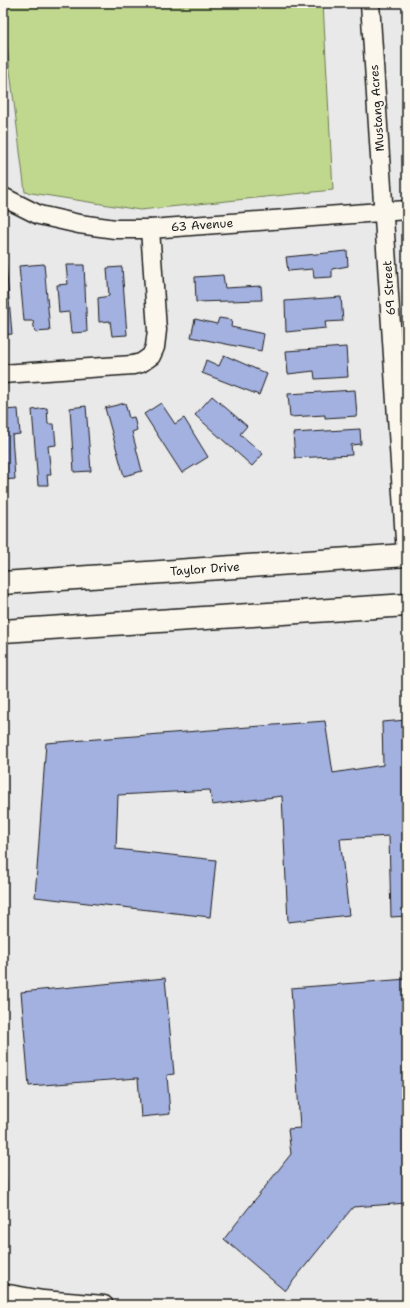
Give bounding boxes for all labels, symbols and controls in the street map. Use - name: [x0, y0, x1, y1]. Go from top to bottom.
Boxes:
- street label: Mustang Acres: [366, 64, 388, 152]
- street label: 63 Avenue: [170, 215, 234, 235]
- street label: 69 Street: [379, 260, 399, 316]
- street label: Taylor Drive: [170, 559, 241, 579]

